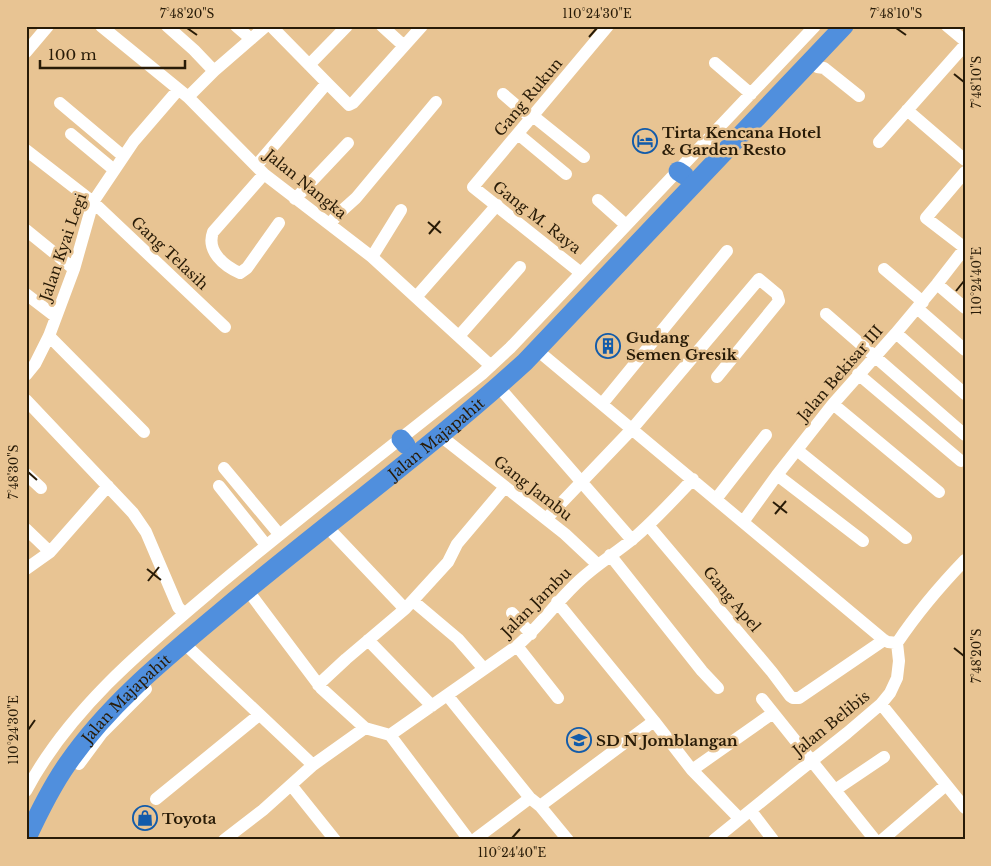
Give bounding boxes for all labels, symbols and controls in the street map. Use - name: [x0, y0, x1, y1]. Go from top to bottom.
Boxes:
- text: 7°48'20"S: [160, 6, 215, 21]
- text: 110°24'30"E: [562, 6, 632, 21]
- text: 7°48'10"S: [870, 6, 923, 21]
- scale bar: [40, 38, 185, 70]
- text: 100 m: [48, 45, 97, 64]
- street label: Gang Rukun: [490, 54, 566, 140]
- text: 7°48'10"S: [969, 55, 984, 108]
- place label: Tirta Kencana Hotel & Garden Resto: [662, 123, 822, 159]
- hotel icon: Tirta Kencana Hotel & Garden Resto: [632, 128, 658, 154]
- street label: Jalan Nangka: [260, 144, 351, 223]
- street label: Gang M. Raya: [489, 177, 586, 258]
- street label: Jalan Kyai Legi: [35, 191, 90, 305]
- street label: Gang Telasih: [127, 212, 213, 294]
- text: 110°24'40"E: [969, 246, 984, 315]
- street label: Jalan Bekisar III: [792, 321, 887, 426]
- place label: Gudang Semen Gresik: [626, 328, 738, 364]
- building icon: Gudang Semen Gresik: [595, 333, 621, 359]
- street label: Jalan Majapahit: [383, 393, 488, 484]
- text: 7°48'30"S: [6, 444, 21, 499]
- street label: Gang Jambu: [490, 451, 576, 525]
- street label: Gang Apel: [699, 562, 765, 636]
- street label: Jalan Jambu: [496, 563, 575, 642]
- text: 7°48'20"S: [969, 628, 984, 683]
- street label: Jalan Majapahit: [76, 649, 175, 748]
- street label: Jalan Belibis: [787, 686, 873, 761]
- text: 110°24'30"E: [6, 695, 21, 765]
- school or university icon: SD N Jomblangan: [566, 727, 592, 753]
- place label: SD N Jomblangan: [596, 731, 738, 750]
- shop icon: Toyota: [132, 805, 158, 831]
- place label: Toyota: [162, 809, 217, 828]
- text: 110°24'40"E: [478, 845, 547, 860]

